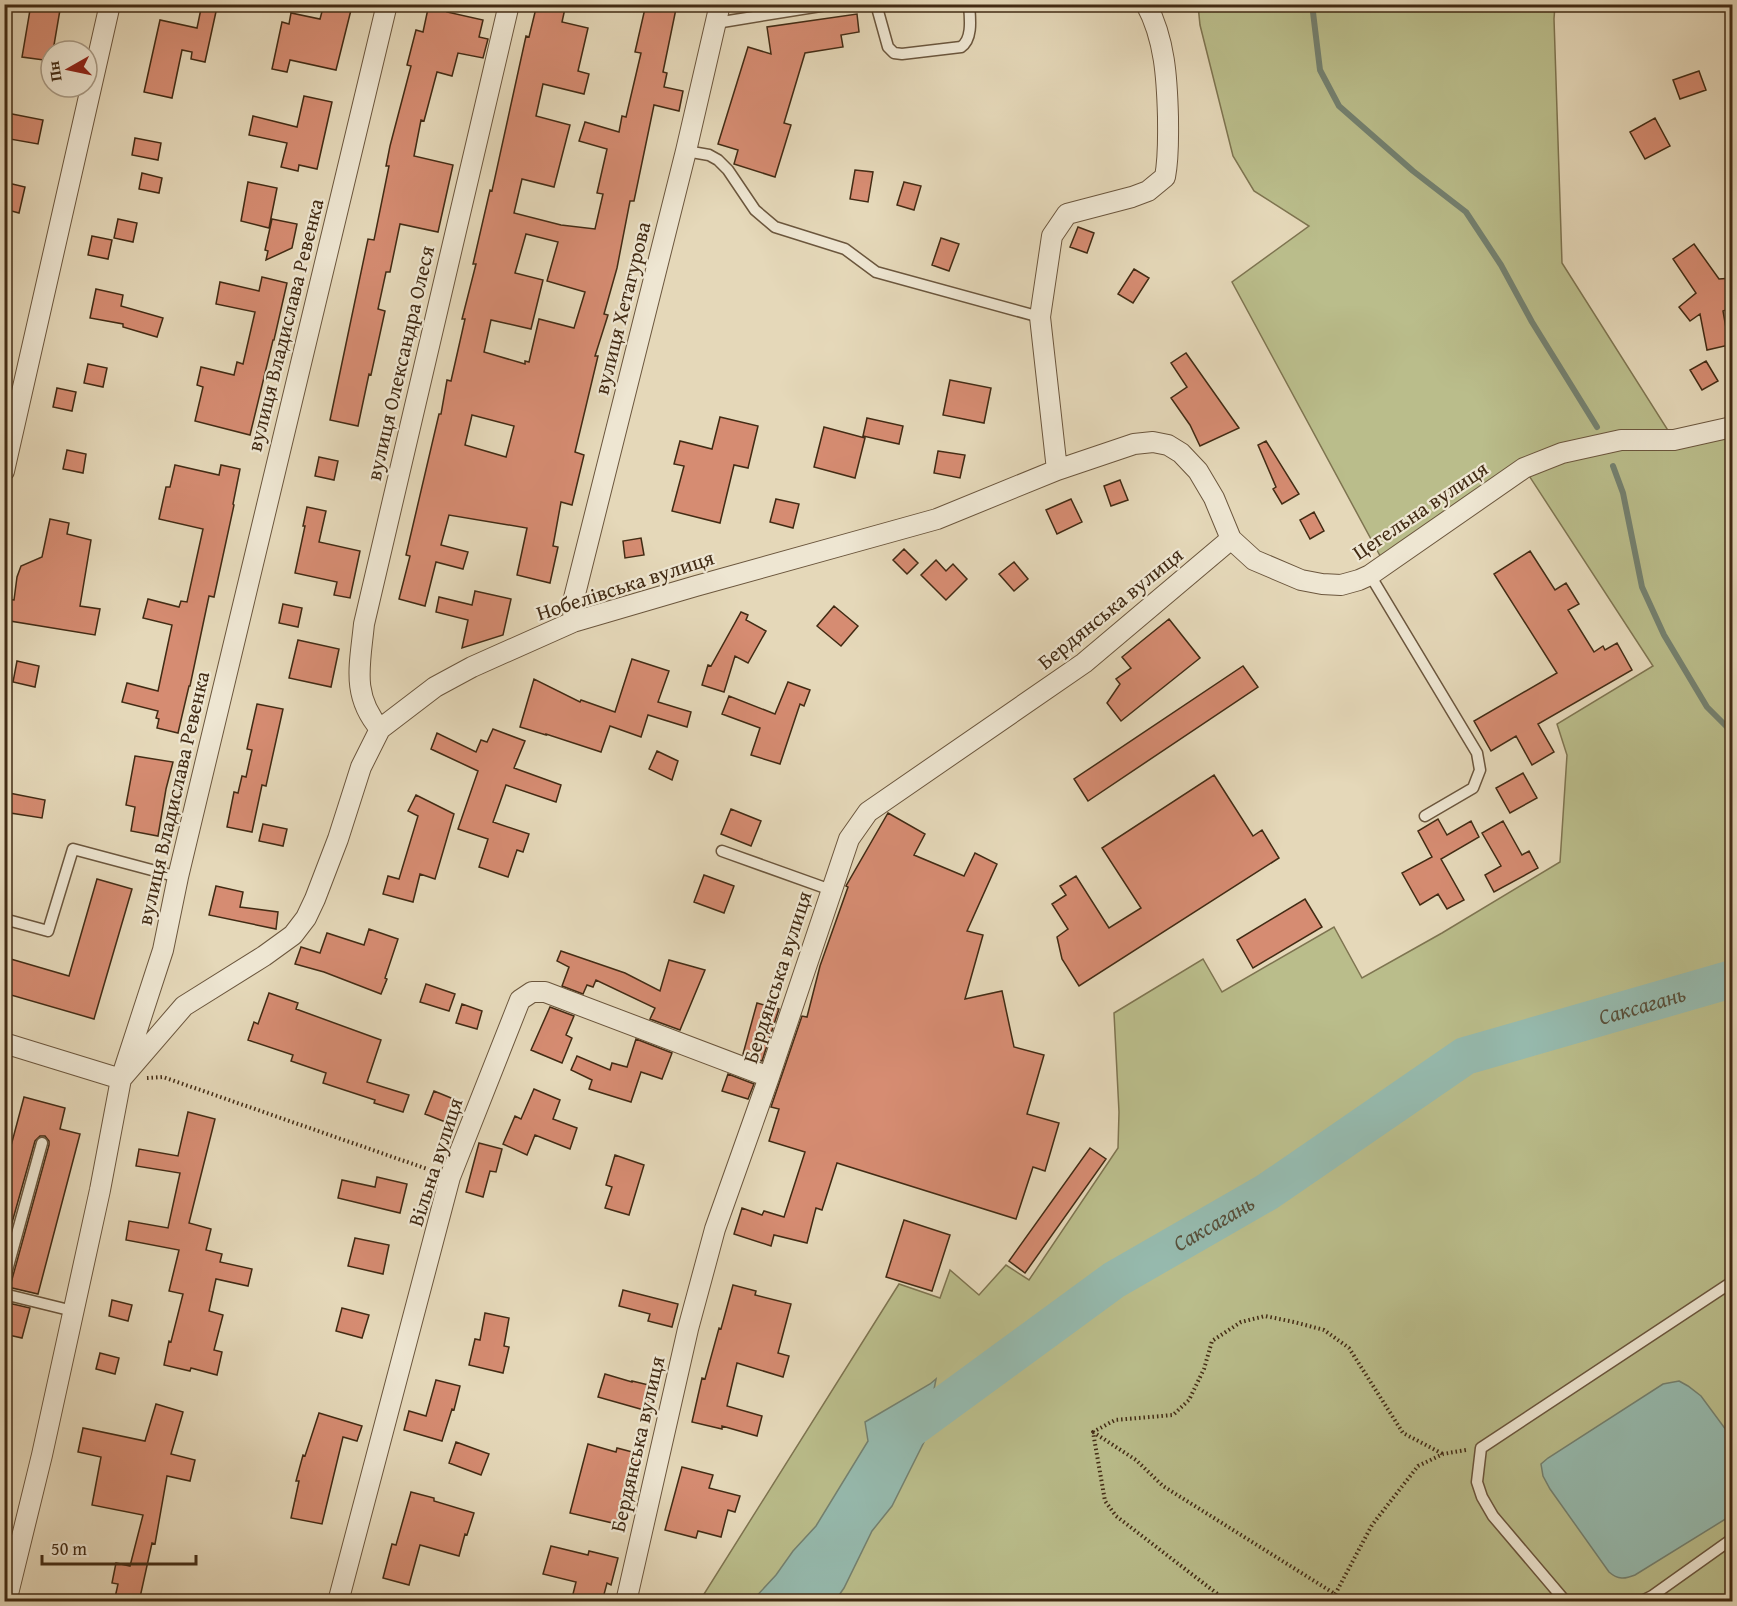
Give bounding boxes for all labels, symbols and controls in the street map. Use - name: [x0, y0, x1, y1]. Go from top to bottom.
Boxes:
- north arrow: [39, 39, 99, 99]
- text: Пн: [41, 59, 68, 83]
- street label: вулиця Владислава Ревенка: [239, 195, 331, 455]
- street label: вулиця Хетагурова: [586, 218, 658, 398]
- street label: вулиця Олександра Олеся: [358, 242, 442, 484]
- street label: Цегельна вулиця: [1346, 453, 1494, 567]
- street label: Бердянська вулиця: [1030, 539, 1190, 677]
- street label: Нобелівська вулиця: [532, 542, 718, 628]
- street label: вулиця Владислава Ревенка: [129, 668, 217, 928]
- street label: Бердянська вулиця: [734, 886, 820, 1067]
- water label: Саксагань: [1595, 977, 1689, 1033]
- street label: Вільна вулиця: [400, 1093, 471, 1230]
- water label: Саксагань: [1167, 1186, 1260, 1259]
- street label: Бердянська вулиця: [602, 1353, 672, 1535]
- scale bar: [42, 1528, 196, 1566]
- text: 50 m: [51, 1535, 87, 1562]

